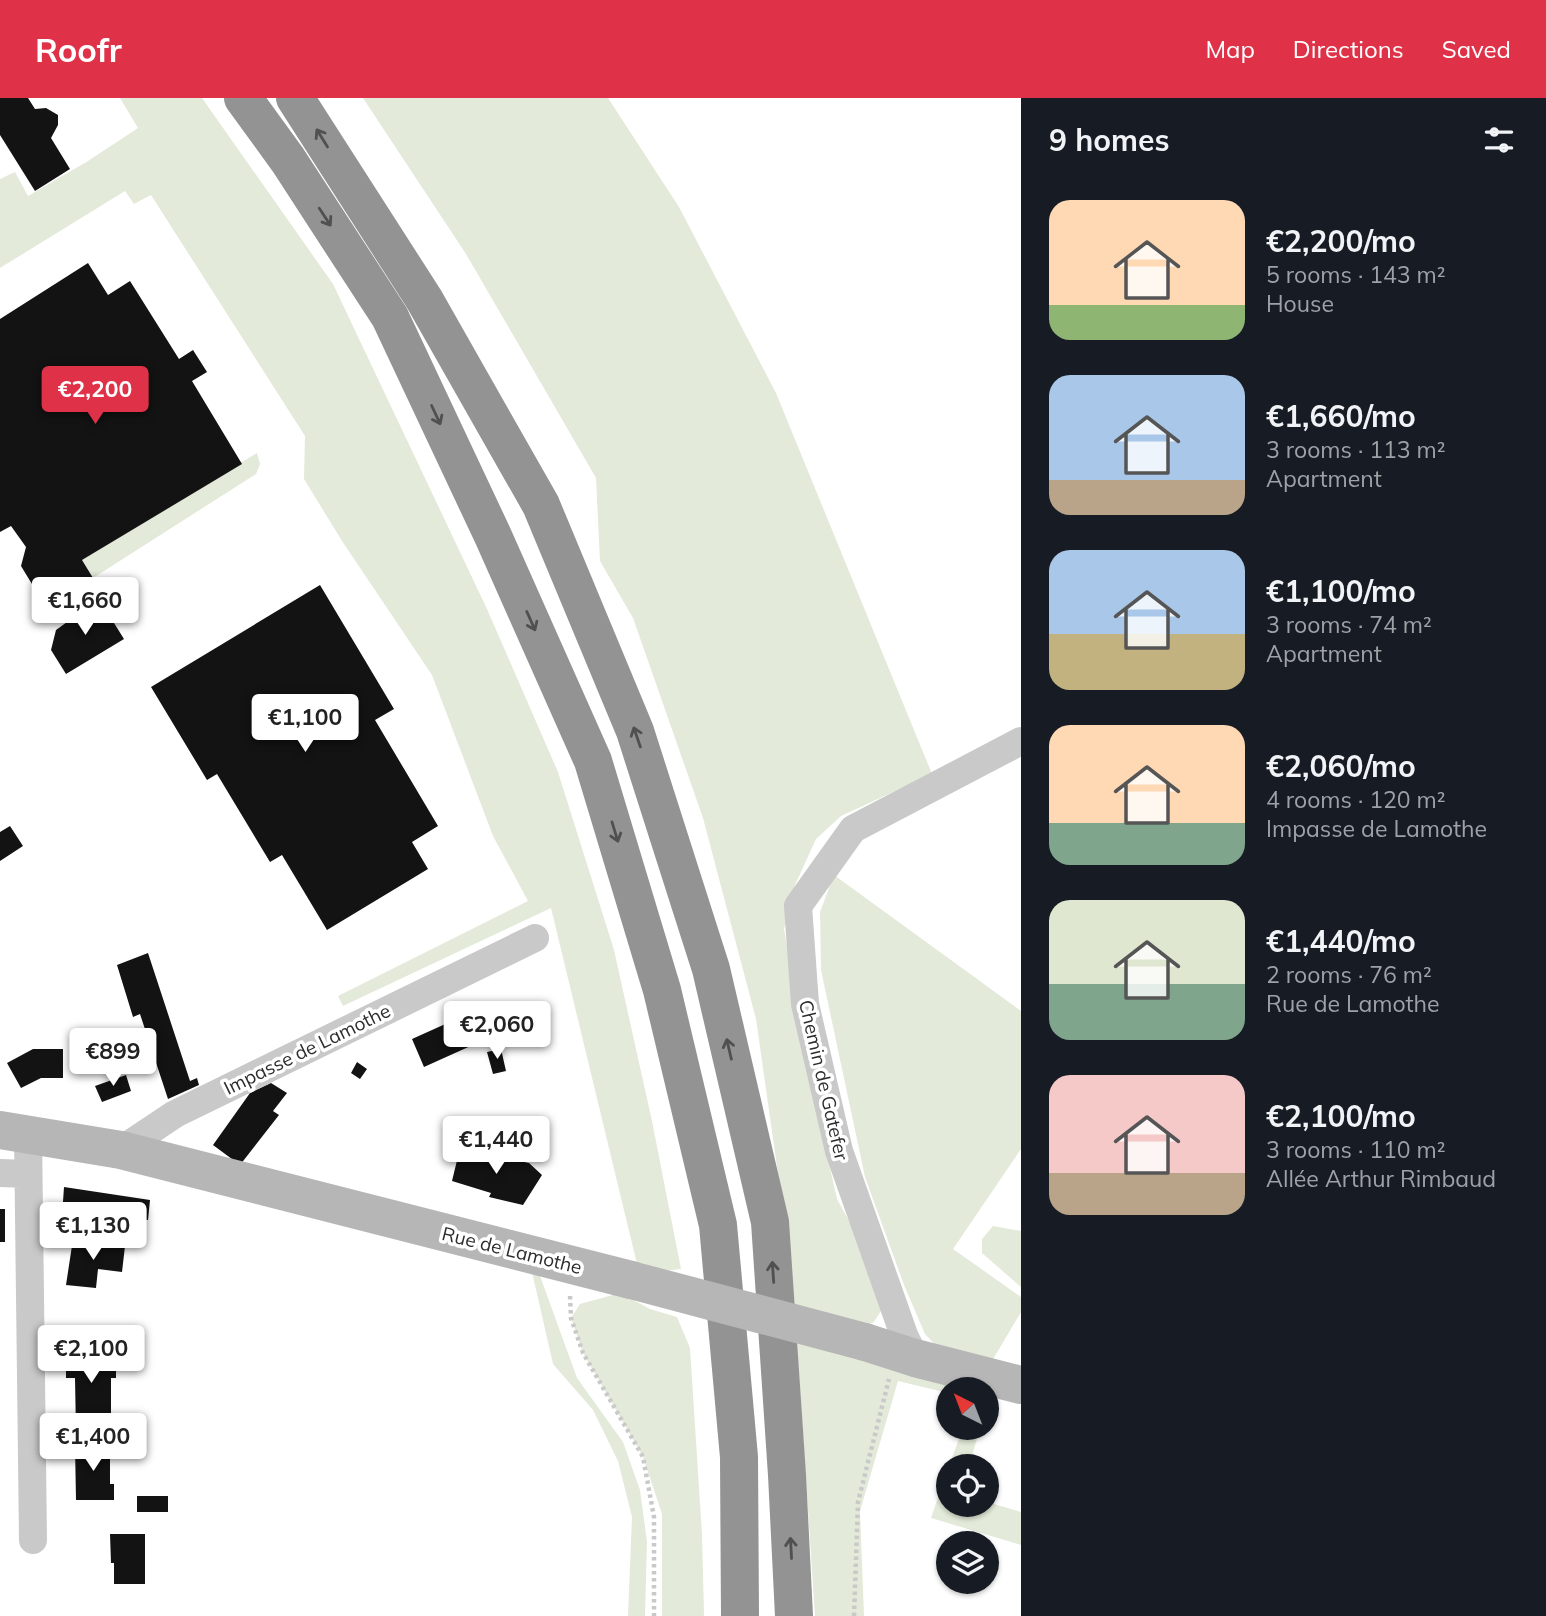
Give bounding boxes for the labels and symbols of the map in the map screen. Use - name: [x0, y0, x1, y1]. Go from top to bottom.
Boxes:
- one-way arrow: [314, 128, 328, 148]
- one-way arrow: [318, 206, 332, 226]
- pin: €2,200: [38, 366, 152, 426]
- one-way arrow: [430, 403, 443, 425]
- pin: €1,660: [28, 578, 142, 637]
- one-way arrow: [525, 610, 538, 631]
- pin: €1,100: [248, 694, 362, 754]
- one-way arrow: [630, 727, 642, 749]
- one-way arrow: [609, 821, 622, 843]
- street label: Chemin de Gatefer: [794, 997, 854, 1163]
- street label: Impasse de Lamothe: [220, 998, 394, 1100]
- pin: €2,060: [440, 1002, 554, 1061]
- pin: €899: [72, 1028, 154, 1088]
- one-way arrow: [722, 1038, 735, 1061]
- pin: €1,440: [439, 1116, 553, 1176]
- pin: €1,130: [36, 1202, 150, 1262]
- street label: Rue de Lamothe: [440, 1221, 584, 1279]
- one-way arrow: [767, 1261, 780, 1284]
- pin: €2,100: [34, 1326, 148, 1385]
- north arrow: [936, 1377, 999, 1440]
- pin: €1,400: [36, 1414, 150, 1473]
- one-way arrow: [784, 1537, 797, 1560]

